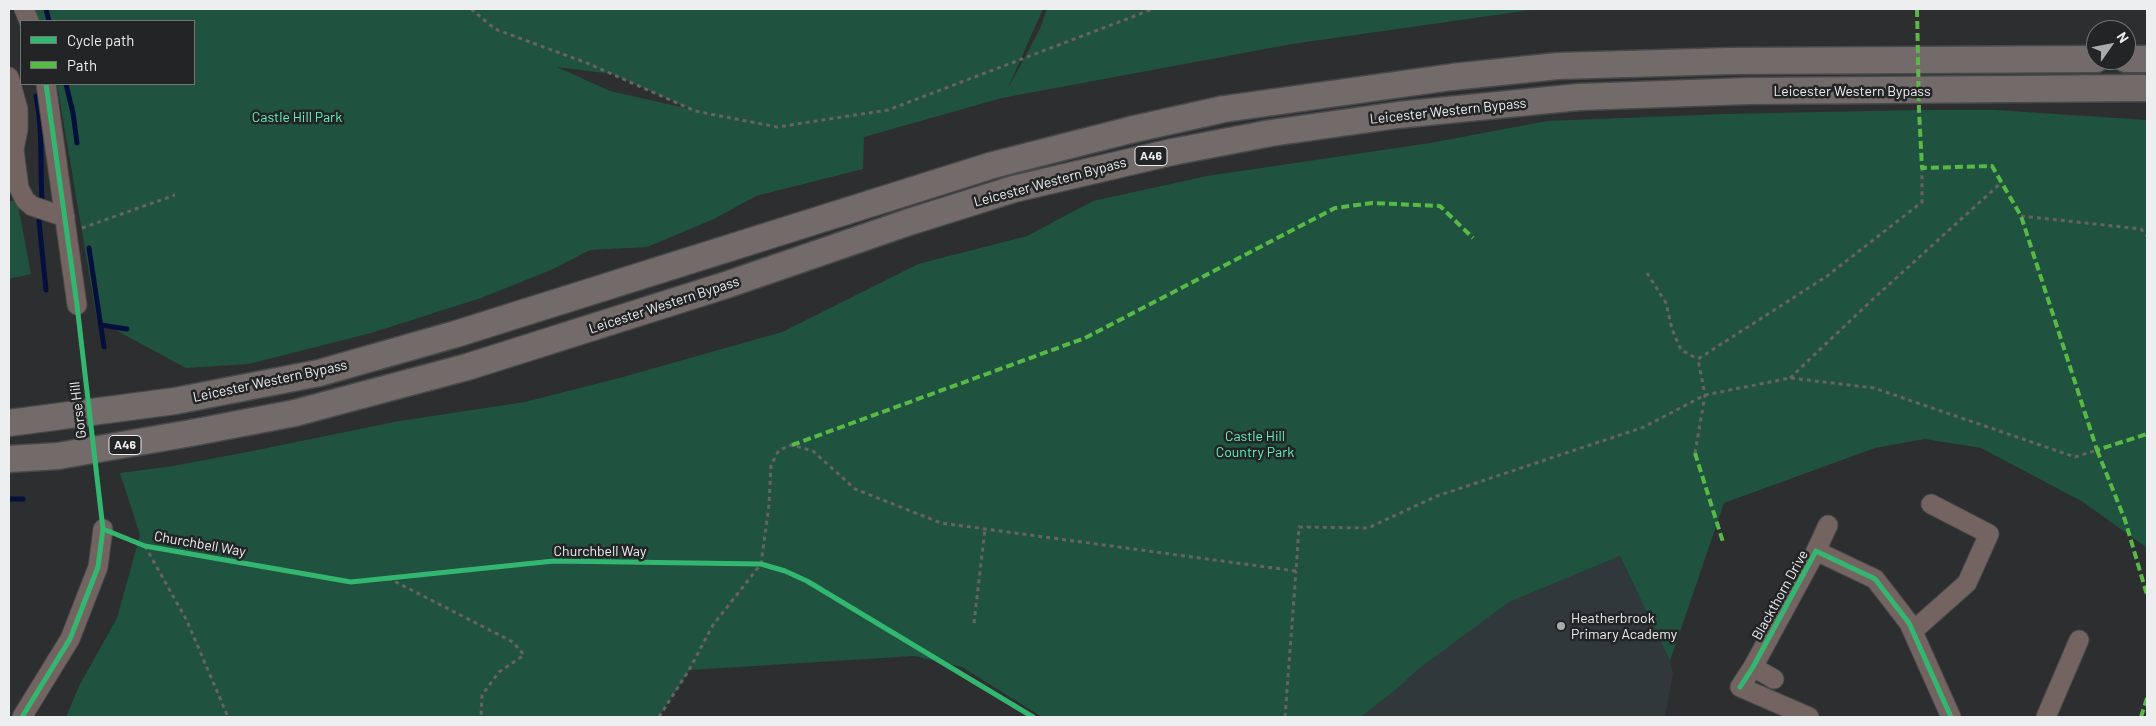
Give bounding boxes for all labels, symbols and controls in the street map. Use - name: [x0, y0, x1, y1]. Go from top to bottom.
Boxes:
- legend: [20, 20, 195, 85]
- north arrow: [2086, 20, 2136, 70]
- text: N: [2113, 29, 2133, 46]
- text: Cycle path: [67, 31, 134, 49]
- text: Path: [67, 56, 97, 74]
- street label: Leicester Western Bypass: [1773, 83, 1931, 99]
- street label: Leicester Western Bypass: [1369, 94, 1527, 128]
- park label: Castle Hill Park: [252, 109, 342, 125]
- road number: A46: [1135, 146, 1167, 166]
- street label: Leicester Western Bypass: [972, 154, 1128, 210]
- street label: Leicester Western Bypass: [587, 273, 741, 337]
- street label: Leicester Western Bypass: [191, 356, 349, 406]
- street label: Gorse Hill: [66, 380, 90, 440]
- park label: Castle Hill Country Park: [1216, 428, 1294, 461]
- road number: A46: [109, 436, 141, 454]
- street label: Churchbell Way: [153, 528, 247, 560]
- street label: Churchbell Way: [554, 543, 646, 559]
- street label: Blackthorn Drive: [1748, 547, 1812, 643]
- place label: Heatherbrook Primary Academy: [1571, 610, 1677, 642]
- marker: Heatherbrook Primary Academy: [1555, 620, 1567, 632]

